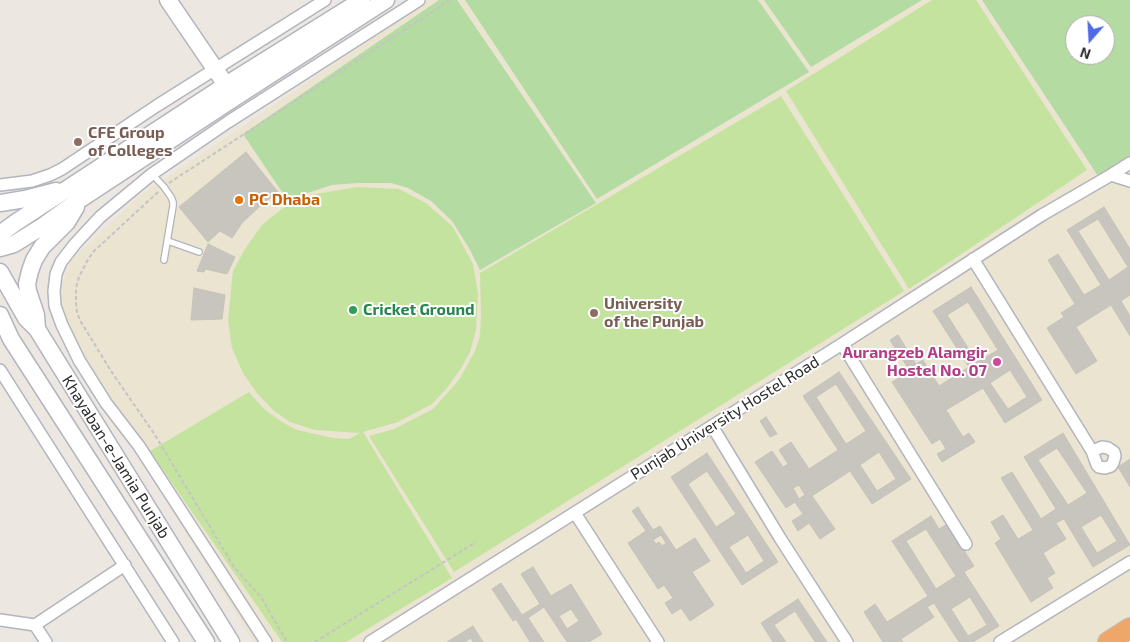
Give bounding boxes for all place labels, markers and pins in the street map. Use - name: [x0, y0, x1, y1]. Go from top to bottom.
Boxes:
- place label: CFE Group of Colleges: [88, 123, 172, 161]
- marker: CFE Group of Colleges: [72, 136, 84, 148]
- place label: PC Dhaba: [249, 190, 320, 210]
- marker: PC Dhaba: [233, 194, 245, 206]
- place label: University of the Punjab: [604, 294, 704, 332]
- place label: Cricket Ground: [363, 300, 475, 320]
- marker: Cricket Ground: [347, 304, 359, 316]
- marker: University of the Punjab: [588, 307, 600, 319]
- place label: Aurangzeb Alamgir Hostel No. 07: [842, 343, 987, 381]
- marker: Aurangzeb Alamgir Hostel No. 07: [991, 356, 1003, 368]

